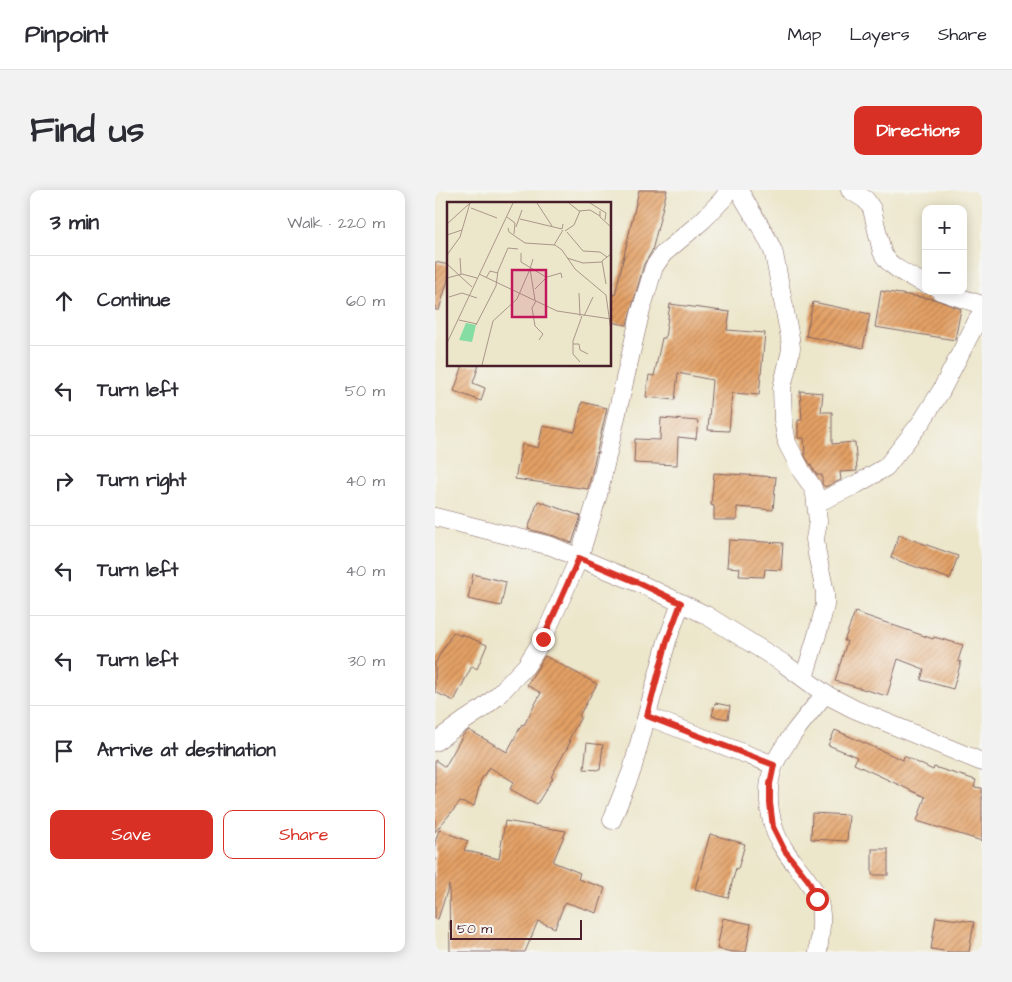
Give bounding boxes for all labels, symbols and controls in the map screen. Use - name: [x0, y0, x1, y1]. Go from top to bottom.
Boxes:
- text: Pinpoint: [25, 18, 108, 52]
- text: Map: [787, 22, 821, 47]
- text: Layers: [849, 22, 910, 47]
- text: Share: [938, 22, 987, 47]
- text: Find us: [30, 106, 144, 155]
- button: Directions: [854, 106, 982, 155]
- inset map: [447, 202, 611, 366]
- map controls: [922, 205, 967, 295]
- button: +: [922, 205, 967, 250]
- text: 3 min: [50, 208, 99, 237]
- text: Walk · 220 m: [287, 212, 385, 234]
- button: −: [922, 250, 967, 295]
- icon: ahead: [50, 287, 78, 315]
- text: Continue: [97, 287, 171, 314]
- text: 60 m: [346, 290, 385, 312]
- icon: left: [50, 377, 78, 405]
- text: Turn left: [97, 377, 178, 404]
- text: 50 m: [345, 380, 385, 402]
- icon: right: [50, 467, 78, 495]
- text: Turn right: [97, 467, 186, 494]
- text: 40 m: [345, 470, 385, 492]
- icon: left: [50, 557, 78, 585]
- text: Turn left: [97, 557, 178, 584]
- text: 40 m: [345, 560, 385, 582]
- route end: [532, 628, 555, 651]
- icon: left: [50, 647, 78, 675]
- text: Turn left: [97, 647, 178, 674]
- text: 30 m: [348, 650, 385, 672]
- icon: arrive: [50, 737, 78, 765]
- text: Arrive at destination: [97, 737, 276, 764]
- button: Save: [50, 810, 213, 859]
- button: Share: [223, 810, 385, 859]
- route start: [806, 888, 829, 911]
- scale bar: [450, 917, 583, 940]
- text: 50 m: [457, 919, 492, 939]

